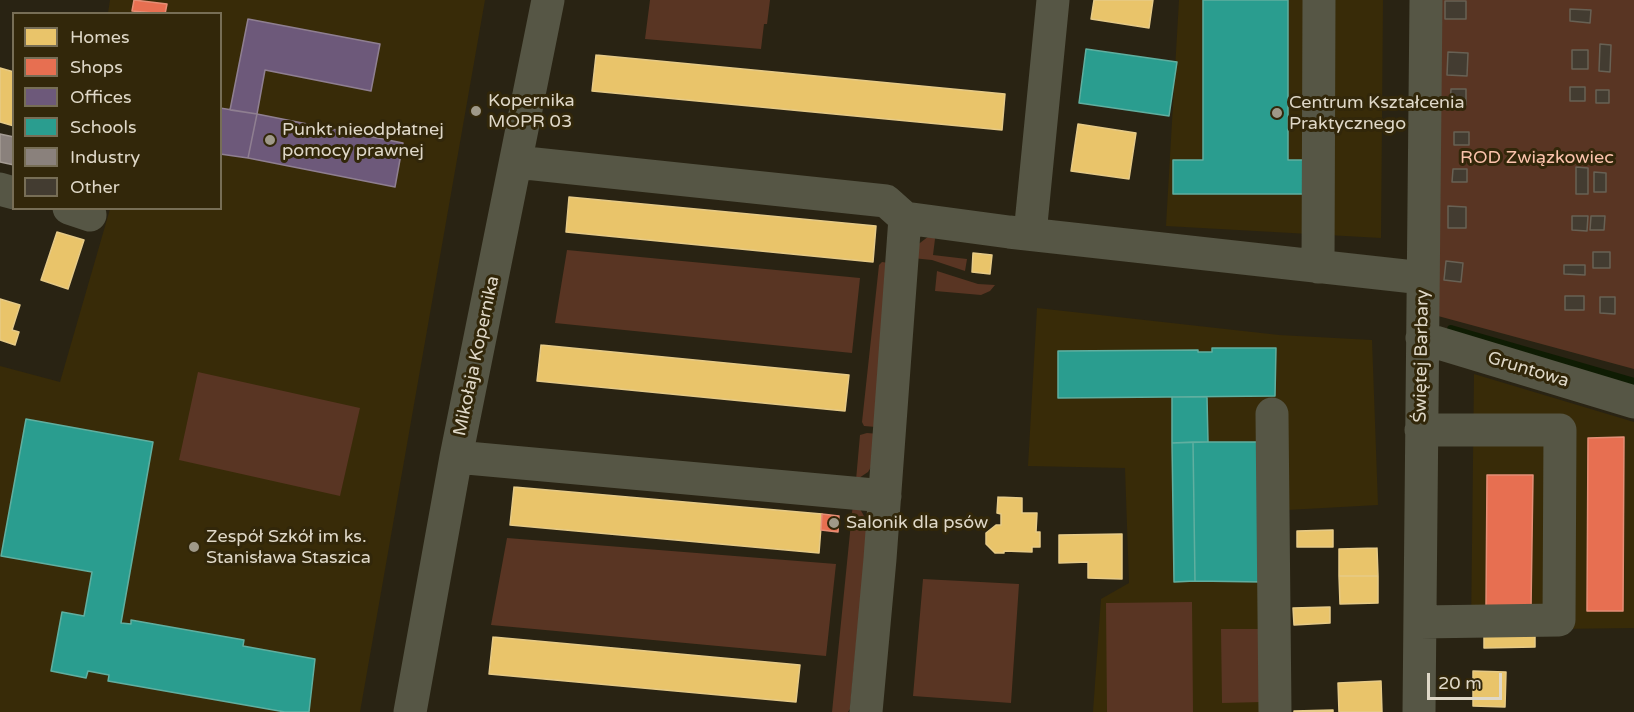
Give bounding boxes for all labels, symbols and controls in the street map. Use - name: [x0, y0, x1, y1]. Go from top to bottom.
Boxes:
- legend: [12, 12, 222, 210]
- text: Homes: [70, 26, 130, 48]
- text: Shops: [70, 56, 123, 78]
- text: Offices: [70, 86, 132, 108]
- place label: Kopernika MOPR 03: [488, 90, 575, 132]
- place label: Centrum Kształcenia Praktycznego: [1289, 92, 1465, 134]
- marker: Kopernika MOPR 03: [469, 104, 483, 118]
- marker: Centrum Kształcenia Praktycznego: [1270, 106, 1284, 120]
- text: Schools: [70, 116, 137, 138]
- place label: Punkt nieodpłatnej pomocy prawnej: [282, 119, 444, 162]
- marker: Punkt nieodpłatnej pomocy prawnej: [263, 133, 277, 147]
- text: Industry: [70, 146, 140, 168]
- park label: ROD Związkowiec: [1460, 147, 1614, 169]
- text: Other: [70, 176, 120, 198]
- street label: Mikołaja Kopernika: [449, 274, 505, 438]
- street label: Świętej Barbary: [1410, 289, 1434, 423]
- street label: Gruntowa: [1485, 347, 1571, 393]
- place label: Salonik dla psów: [846, 512, 988, 534]
- marker: Salonik dla psów: [827, 516, 841, 530]
- place label: Zespół Szkół im ks. Stanisława Staszica: [206, 526, 371, 568]
- marker: Zespół Szkół im ks. Stanisława Staszica: [187, 540, 201, 554]
- scale bar: [1430, 661, 1505, 699]
- text: 20 m: [1438, 672, 1482, 694]

